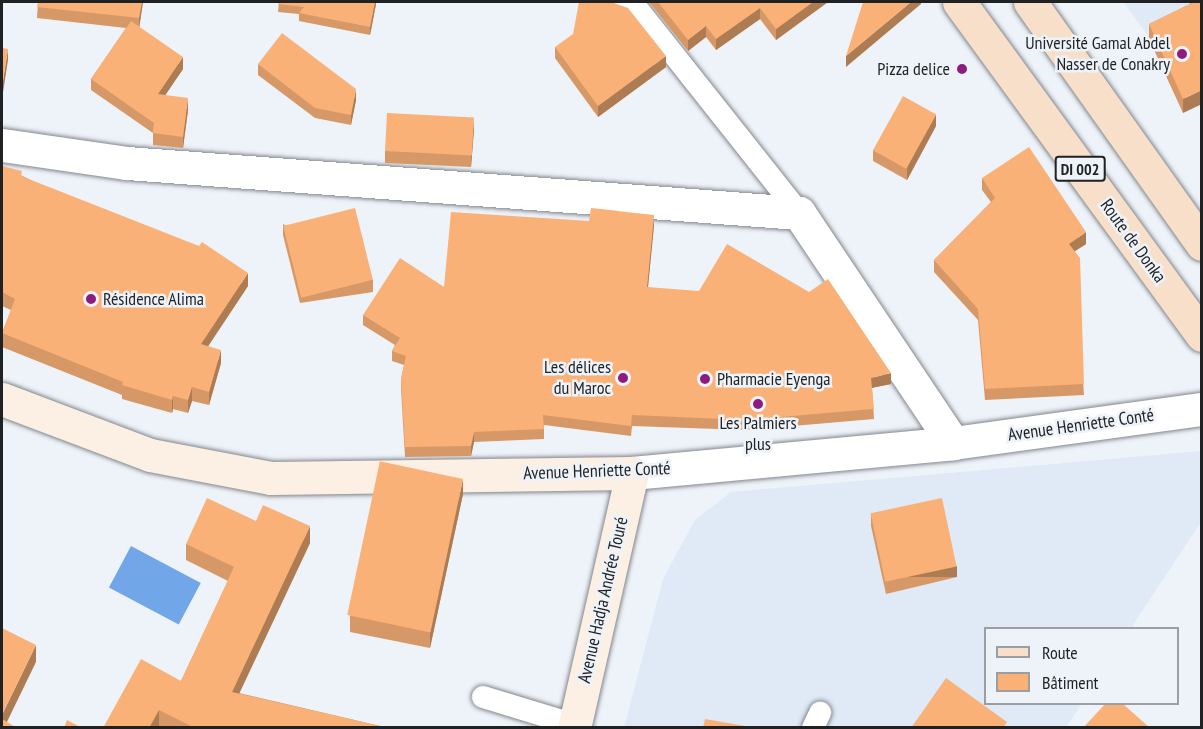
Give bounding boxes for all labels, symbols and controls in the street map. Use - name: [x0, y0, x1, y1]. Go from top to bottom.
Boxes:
- place label: Université Gamal Abdel Nasser de Conakry: [1025, 33, 1170, 76]
- marker: Université Gamal Abdel Nasser de Conakry: [1175, 47, 1189, 61]
- place label: Pizza delice: [877, 58, 950, 80]
- marker: Pizza delice: [955, 62, 969, 76]
- road number: DI 002: [1054, 156, 1106, 182]
- street label: Route de Donka: [1095, 195, 1171, 287]
- place label: Résidence Alima: [103, 288, 204, 310]
- marker: Résidence Alima: [84, 292, 98, 306]
- place label: Les délices du Maroc: [544, 357, 611, 400]
- place label: Pharmacie Eyenga: [717, 368, 830, 390]
- marker: Les délices du Maroc: [616, 371, 630, 385]
- marker: Pharmacie Eyenga: [698, 372, 712, 386]
- marker: Les Palmiers plus: [751, 397, 765, 411]
- street label: Avenue Henriette Conté: [1007, 404, 1155, 446]
- place label: Les Palmiers plus: [719, 413, 797, 456]
- street label: Avenue Henriette Conté: [523, 458, 671, 484]
- street label: Avenue Hadja Andrée Touré: [573, 514, 633, 686]
- legend: [984, 627, 1179, 705]
- text: Route: [1042, 641, 1078, 664]
- text: Bâtiment: [1042, 671, 1099, 694]

